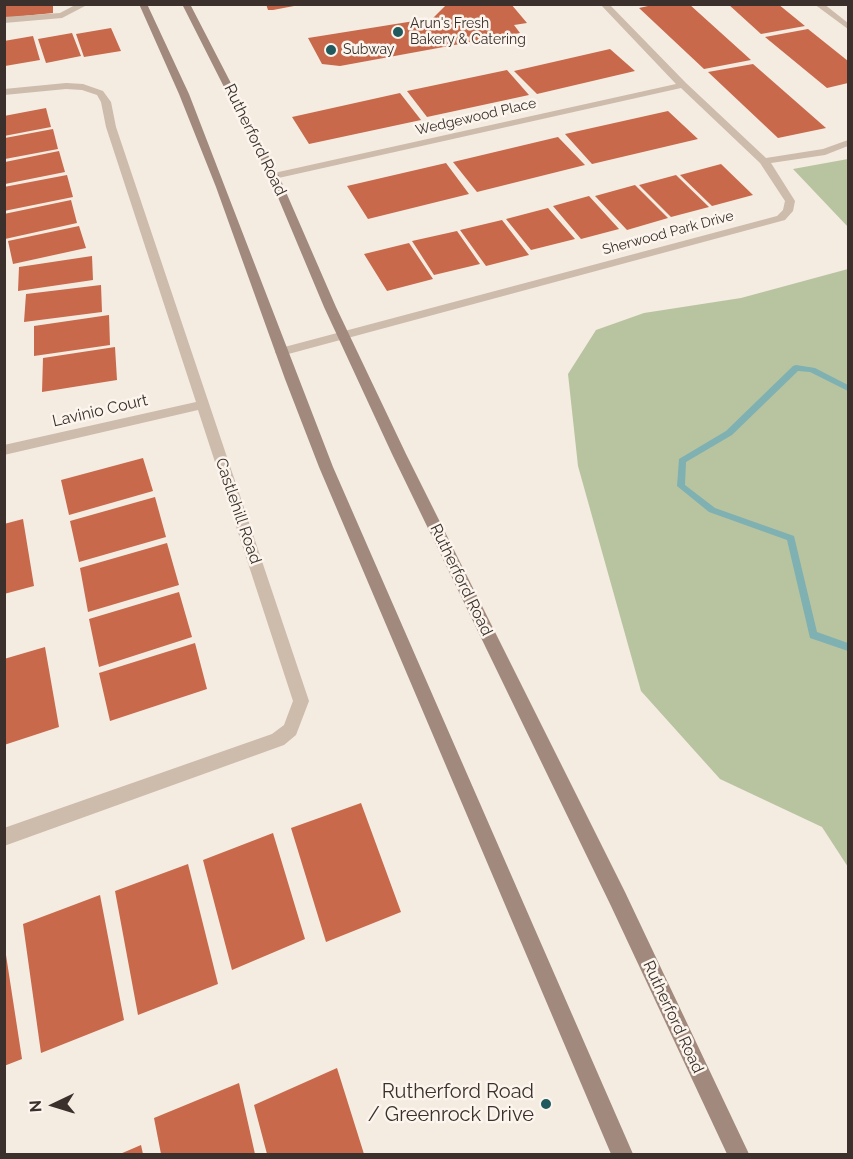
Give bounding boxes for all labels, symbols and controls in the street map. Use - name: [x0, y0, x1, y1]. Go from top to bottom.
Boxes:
- place label: Arun's Fresh Bakery & Catering: [410, 16, 526, 48]
- marker: Arun's Fresh Bakery & Catering: [391, 25, 405, 39]
- place label: Subway: [343, 42, 394, 58]
- marker: Subway: [324, 43, 338, 57]
- street label: Rutherford Road: [220, 81, 290, 199]
- street label: Wedgewood Place: [414, 95, 538, 139]
- street label: Sherwood Park Drive: [600, 207, 736, 259]
- street label: Lavinio Court: [50, 391, 150, 431]
- street label: Castlehill Road: [211, 456, 265, 566]
- street label: Rutherford Road: [426, 521, 496, 639]
- street label: Rutherford Road: [639, 958, 707, 1076]
- north arrow: [24, 1075, 84, 1135]
- place label: Rutherford Road / Greenrock Drive: [368, 1080, 534, 1127]
- marker: Rutherford Road / Greenrock Drive: [539, 1097, 553, 1111]
- text: N: [26, 1100, 45, 1113]

